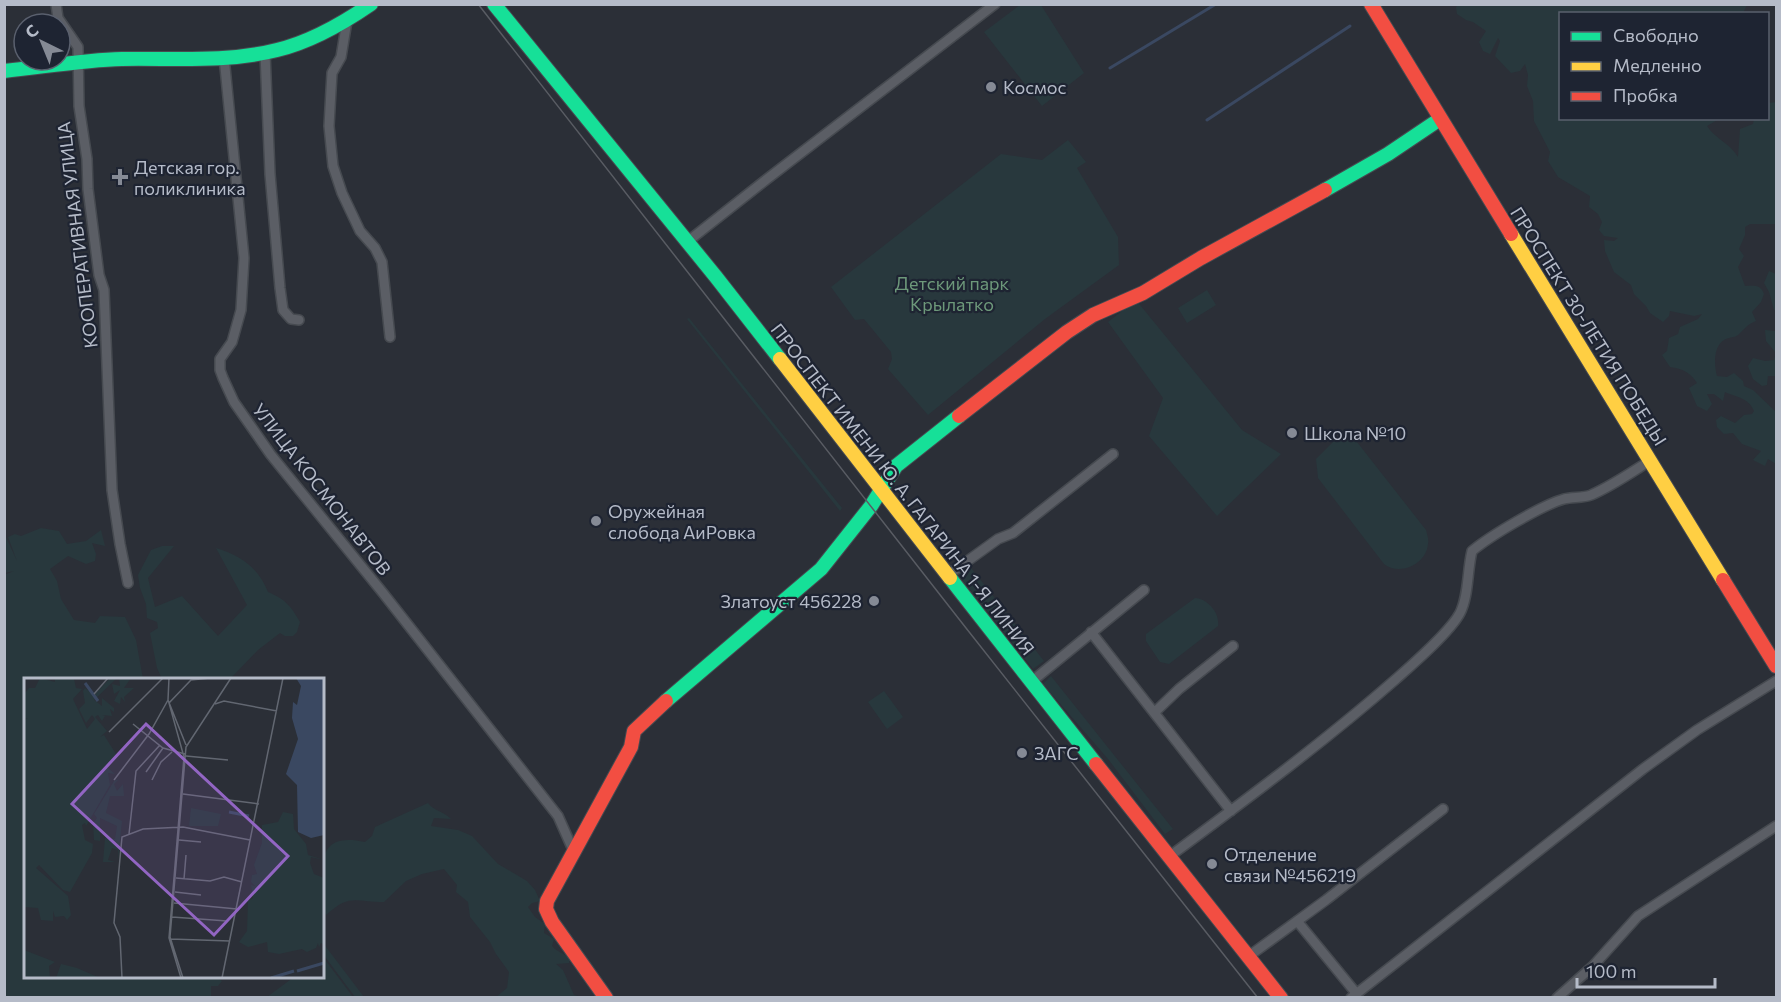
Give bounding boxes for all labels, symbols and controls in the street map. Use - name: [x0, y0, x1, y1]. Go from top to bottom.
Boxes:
- north arrow: [12, 12, 72, 72]
- legend: [1559, 12, 1769, 120]
- text: С: [21, 20, 42, 41]
- text: Свободно: [1613, 24, 1699, 46]
- text: Медленно: [1613, 54, 1702, 76]
- place label: Космос: [1003, 76, 1067, 98]
- marker: Космос: [984, 80, 998, 94]
- text: Пробка: [1613, 84, 1678, 106]
- street label: КООПЕРАТИВНАЯ УЛИЦА: [52, 120, 102, 350]
- place label: Детская гор. поликлиника: [134, 156, 245, 199]
- marker: Детская гор. поликлиника: [111, 168, 129, 186]
- street label: ПРОСПЕКТ 30-ЛЕТИЯ ПОБЕДЫ: [1506, 203, 1672, 449]
- park label: Детский парк Крылатко: [895, 272, 1010, 315]
- street label: ПРОСПЕКТ ИМЕНИ Ю. А. ГАГАРИНА 1-Я ЛИНИЯ: [767, 319, 1039, 659]
- street label: УЛИЦА КОСМОНАВТОВ: [248, 399, 396, 579]
- place label: Школа №10: [1304, 422, 1406, 444]
- marker: Школа №10: [1285, 426, 1299, 440]
- place label: Оружейная слобода АиРовка: [608, 500, 756, 543]
- marker: Оружейная слобода АиРовка: [589, 514, 603, 528]
- place label: Златоуст 456228: [721, 590, 862, 612]
- marker: Златоуст 456228: [867, 594, 881, 608]
- inset map: [24, 678, 324, 978]
- place label: ЗАГС: [1034, 742, 1079, 764]
- marker: ЗАГС: [1015, 746, 1029, 760]
- place label: Отделение связи №456219: [1224, 843, 1356, 886]
- marker: Отделение связи №456219: [1205, 857, 1219, 871]
- scale bar: [1577, 951, 1715, 989]
- text: 100 m: [1586, 960, 1636, 982]

